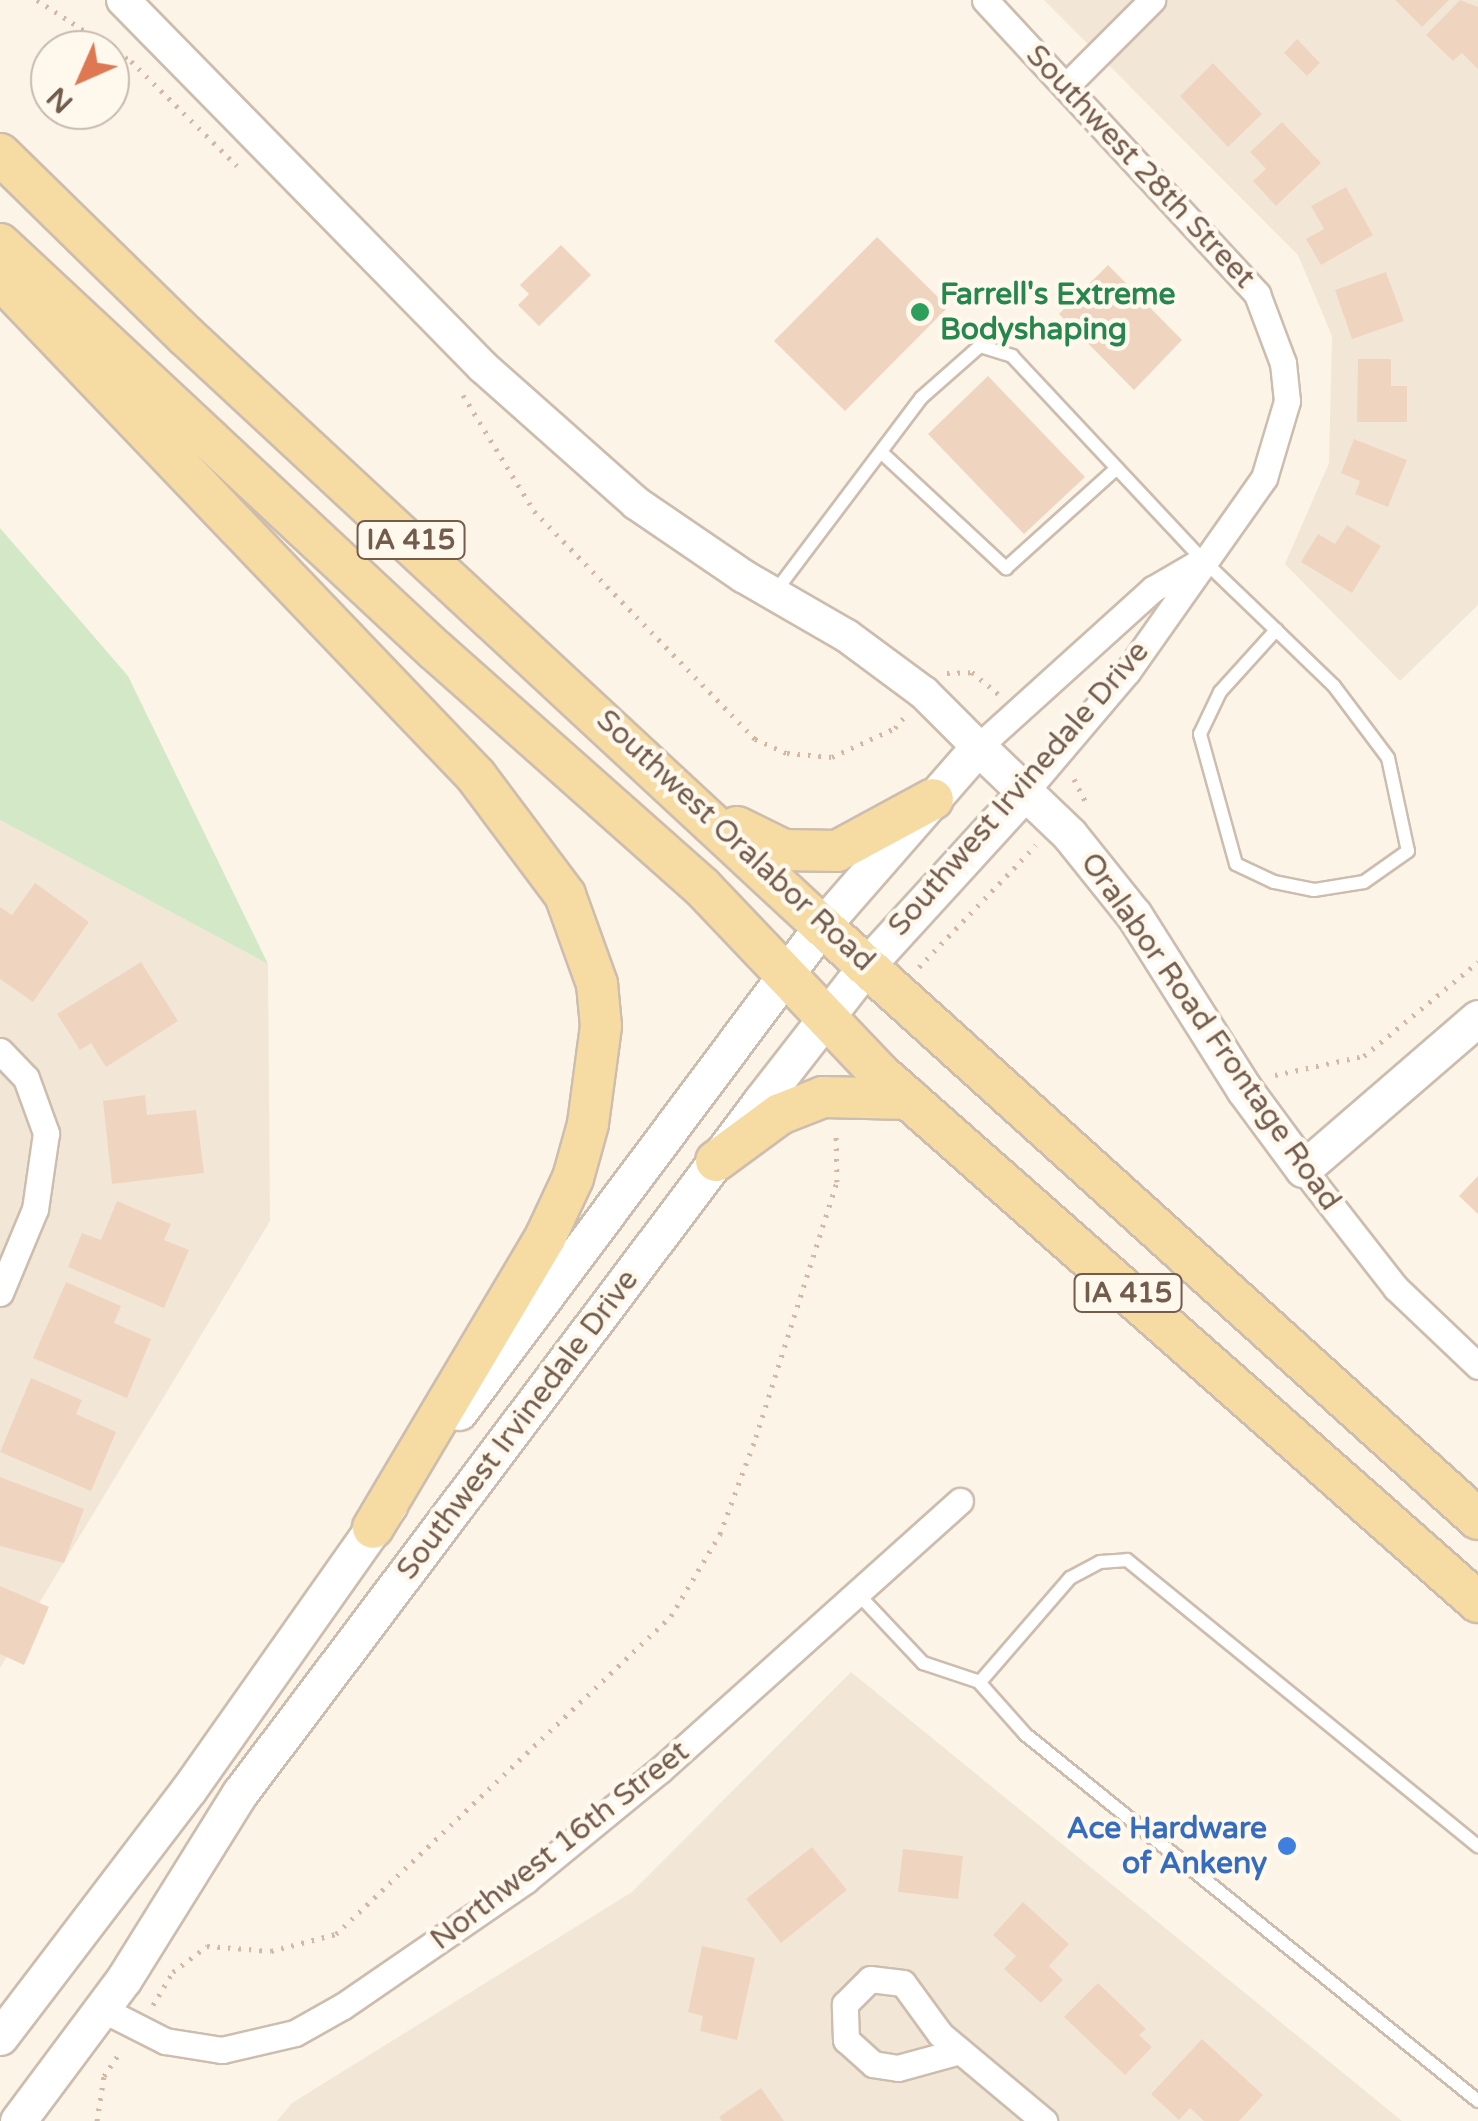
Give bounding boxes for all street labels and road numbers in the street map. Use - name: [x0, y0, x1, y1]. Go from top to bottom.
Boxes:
- street label: Southwest 28th Street: [1018, 38, 1262, 296]
- road number: IA 415: [356, 517, 466, 563]
- street label: Southwest Irvinedale Drive: [881, 634, 1157, 944]
- street label: Southwest Oralabor Road: [588, 703, 882, 979]
- street label: Oralabor Road Frontage Road: [1072, 846, 1348, 1218]
- street label: Southwest Irvinedale Drive: [390, 1263, 646, 1587]
- road number: IA 415: [1073, 1270, 1183, 1316]
- street label: Northwest 16th Street: [424, 1734, 696, 1958]

